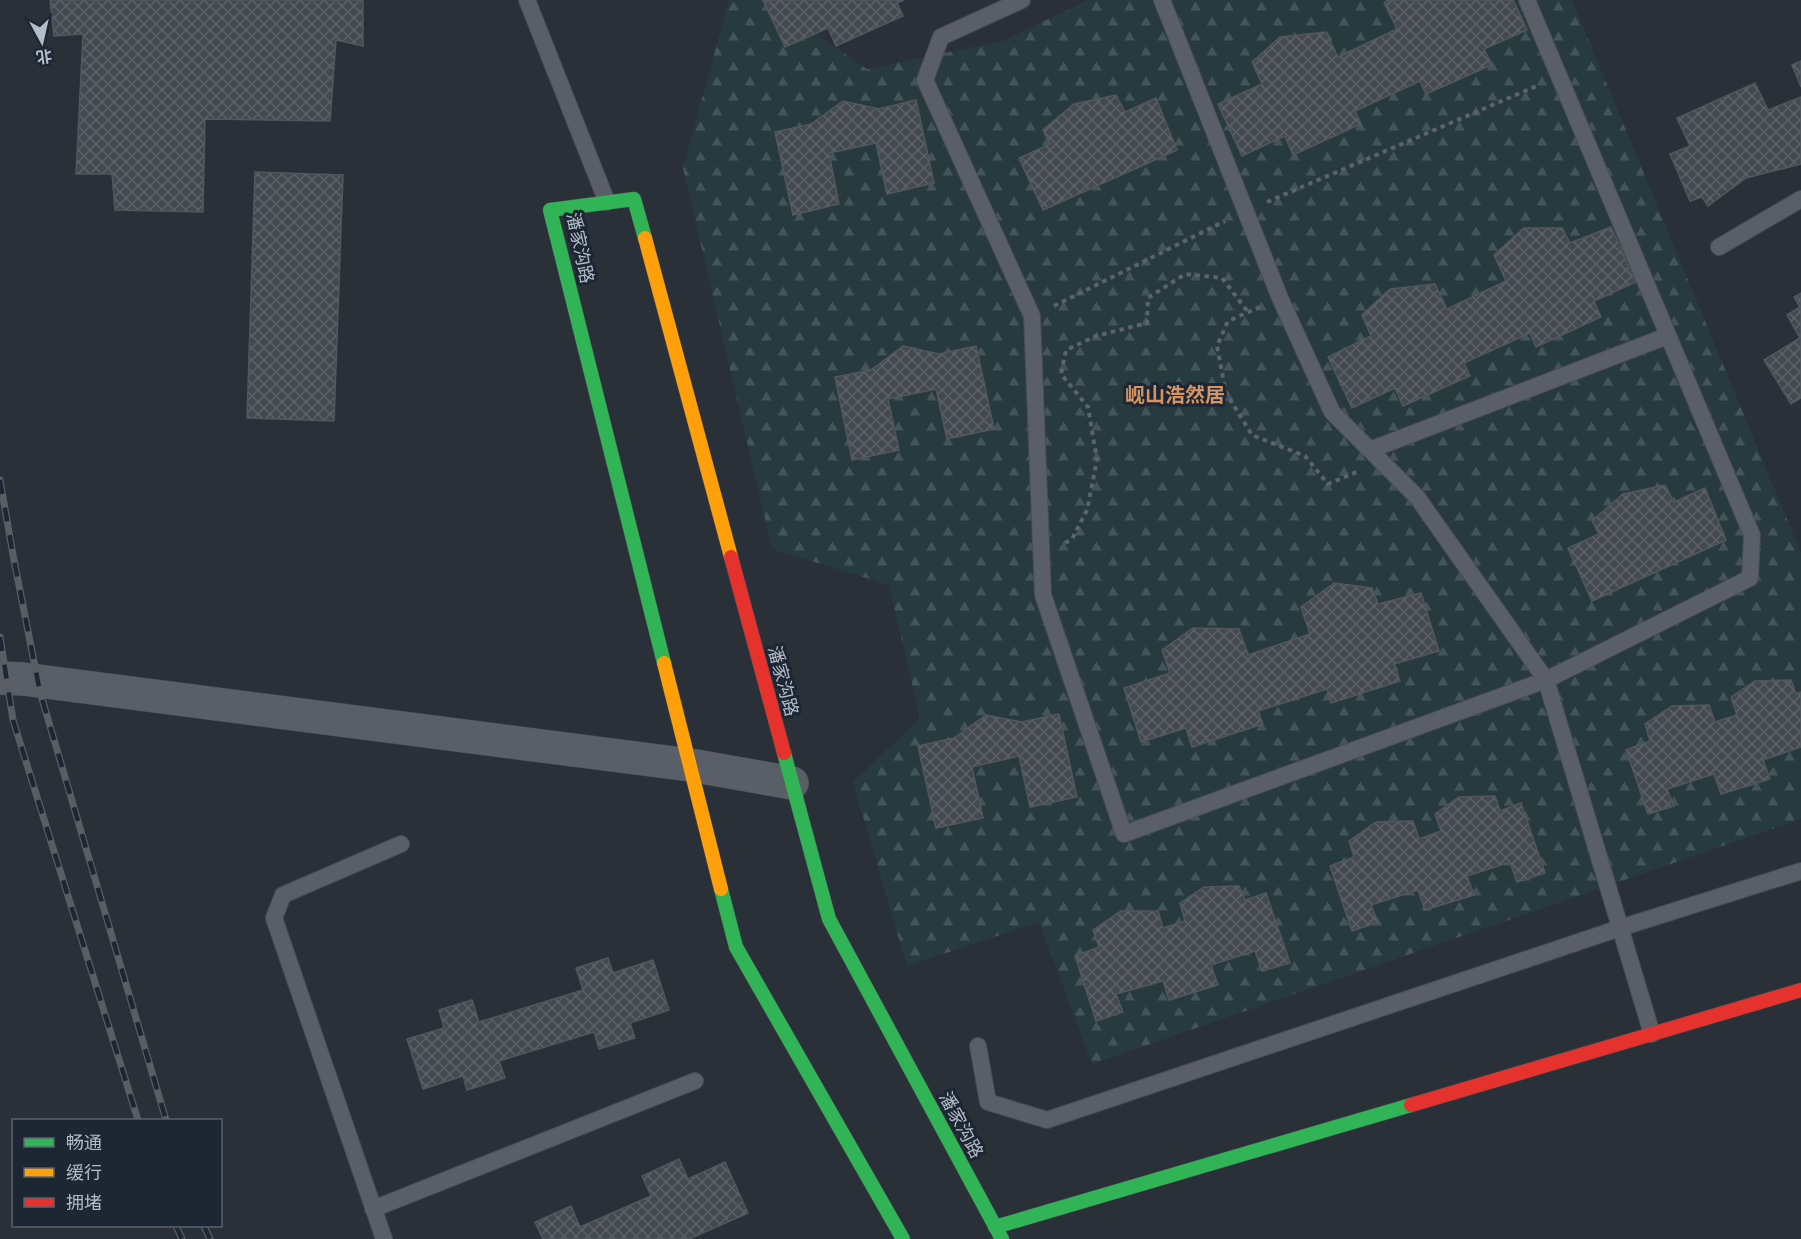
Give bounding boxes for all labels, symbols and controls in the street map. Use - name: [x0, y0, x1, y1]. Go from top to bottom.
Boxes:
- north arrow: [12, 12, 72, 72]
- text: 北: [35, 45, 53, 68]
- street label: 潘家沟路: [562, 210, 599, 286]
- district label: 岘山浩然居: [1125, 382, 1225, 408]
- street label: 潘家沟路: [763, 643, 804, 719]
- street label: 潘家沟路: [934, 1088, 988, 1162]
- legend: [12, 1119, 222, 1227]
- text: 畅通: [66, 1131, 102, 1154]
- text: 缓行: [66, 1161, 102, 1184]
- text: 拥堵: [66, 1191, 102, 1214]

